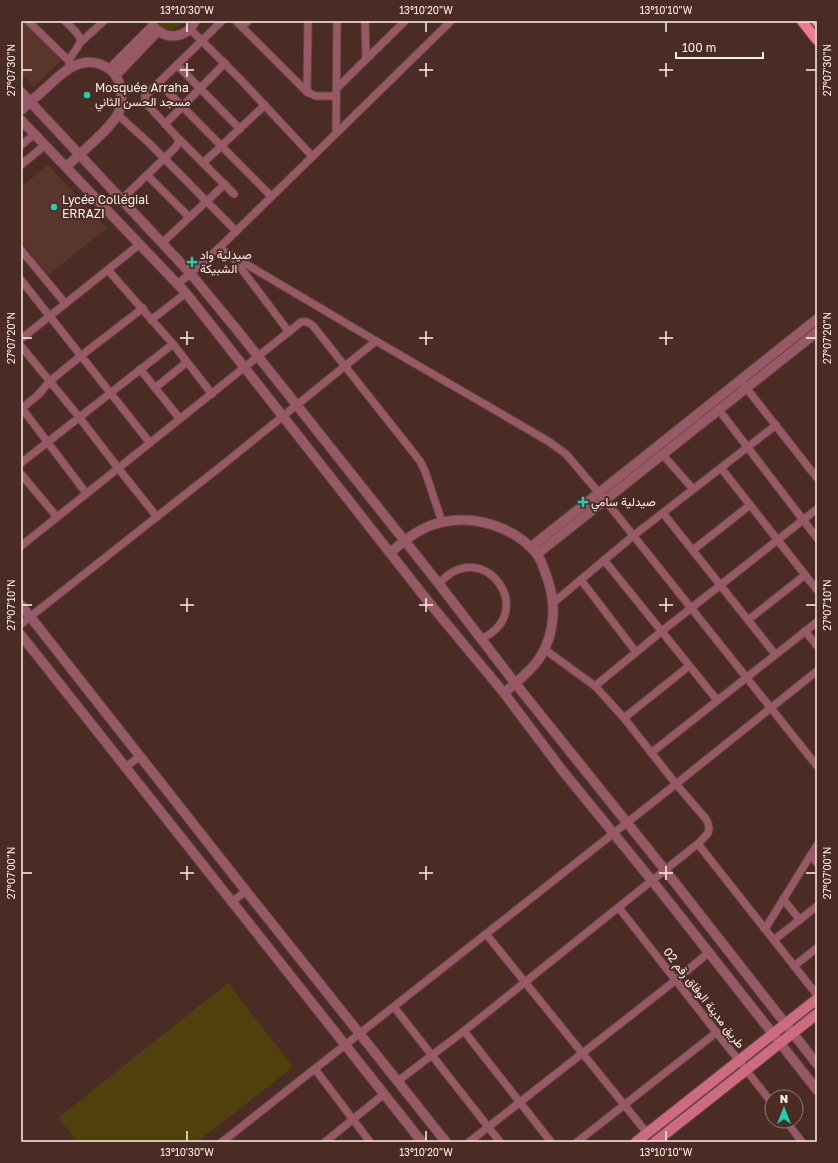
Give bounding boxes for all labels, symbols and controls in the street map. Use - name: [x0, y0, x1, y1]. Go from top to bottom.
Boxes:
- text: 13°10'30"W: [160, 4, 214, 16]
- text: 13°10'20"W: [399, 4, 453, 16]
- text: 13°10'10"W: [640, 4, 693, 16]
- scale bar: [676, 34, 763, 60]
- text: 100 m: [682, 40, 716, 55]
- text: 27°07'30"N: [5, 44, 17, 96]
- text: 27°07'30"N: [821, 44, 833, 96]
- place label: Mosquée Arraha مسجد الحسن الثاني: [95, 80, 190, 112]
- marker: Mosquée Arraha مسجد الحسن الثاني: [82, 90, 92, 100]
- place label: Lycée Collégial ERRAZI: [62, 192, 149, 221]
- marker: Lycée Collégial ERRAZI: [49, 202, 59, 212]
- place label: صيدلية واد الشبيكة: [200, 247, 252, 276]
- marker: صيدلية واد الشبيكة: [187, 257, 197, 267]
- text: 27°07'20"N: [5, 312, 17, 364]
- text: 27°07'20"N: [821, 312, 833, 364]
- place label: صيدلية سامي: [591, 494, 656, 512]
- marker: صيدلية سامي: [578, 497, 588, 507]
- text: 27°07'10"N: [5, 579, 17, 631]
- text: 27°07'10"N: [821, 579, 833, 631]
- text: 27°07'00"N: [5, 847, 17, 899]
- text: 27°07'00"N: [821, 847, 833, 899]
- street label: طريق مدينة الوفاق رقم 02: [660, 944, 748, 1052]
- north arrow: [764, 1089, 804, 1129]
- text: N: [780, 1092, 788, 1105]
- text: 13°10'30"W: [160, 1146, 214, 1158]
- text: 13°10'20"W: [399, 1146, 453, 1158]
- text: 13°10'10"W: [640, 1146, 693, 1158]

